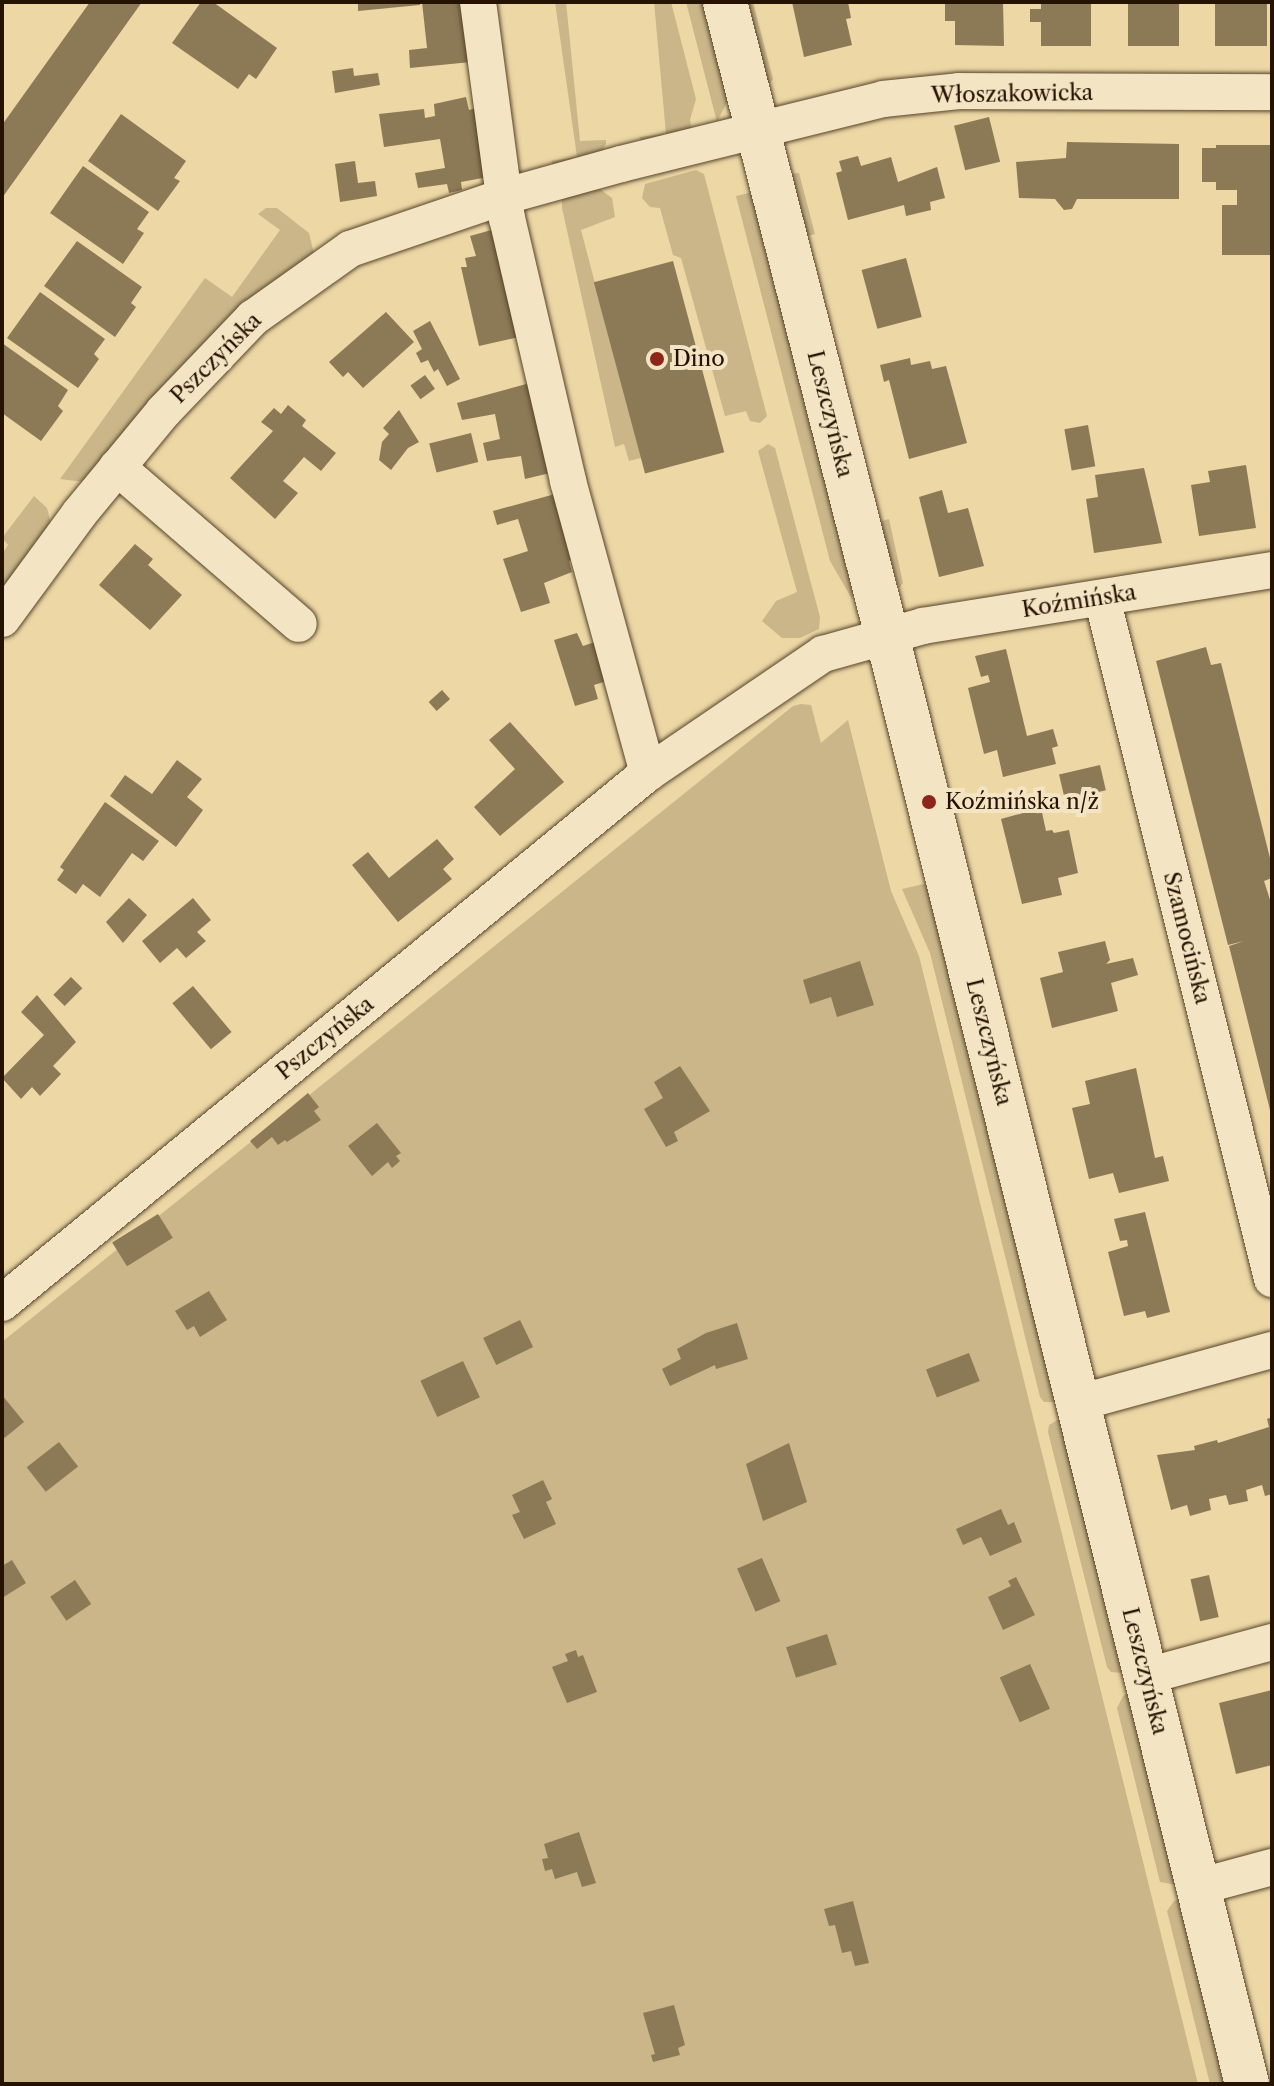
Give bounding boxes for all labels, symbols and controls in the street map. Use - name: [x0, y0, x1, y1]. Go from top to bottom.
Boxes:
- street label: Włoszakowicka: [931, 79, 1093, 109]
- street label: Pszczyńska: [165, 307, 267, 409]
- place label: Dino: [673, 346, 725, 372]
- street label: Leszczyńska: [801, 348, 859, 480]
- marker: Dino: [648, 350, 666, 368]
- street label: Koźmińska: [1020, 579, 1138, 623]
- place label: Koźmińska n/ż: [945, 789, 1099, 815]
- marker: Koźmińska n/ż: [920, 793, 938, 811]
- street label: Szamocińska: [1158, 869, 1216, 1007]
- street label: Leszczyńska: [960, 976, 1018, 1108]
- street label: Pszczyńska: [271, 991, 379, 1085]
- street label: Leszczyńska: [1116, 1605, 1174, 1737]

